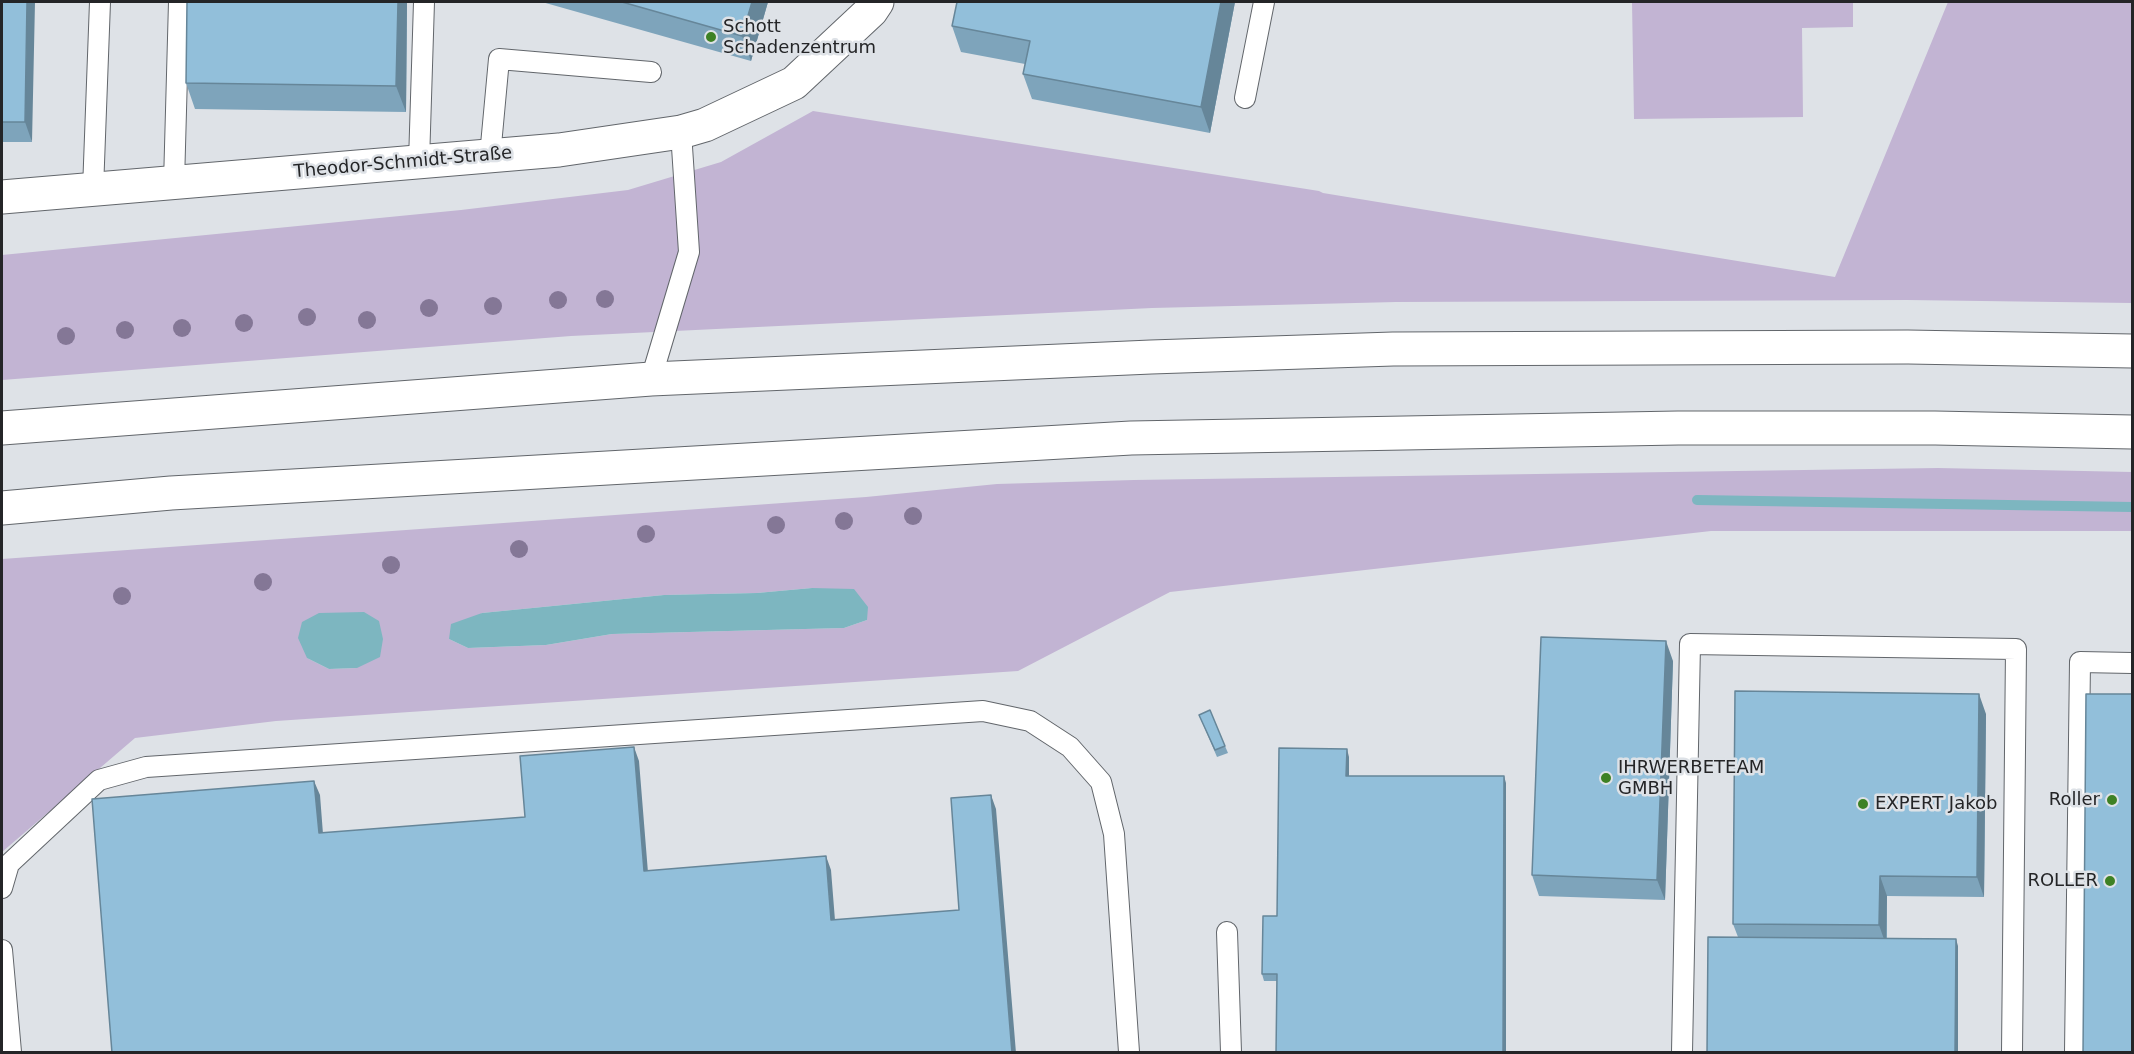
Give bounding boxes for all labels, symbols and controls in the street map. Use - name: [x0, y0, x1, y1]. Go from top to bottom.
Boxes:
- place label: Schott Schadenzentrum: [723, 16, 876, 58]
- marker: Schott Schadenzentrum: [704, 30, 718, 44]
- street label: Theodor-Schmidt-Straße: [293, 143, 513, 183]
- place label: IHRWERBETEAM GMBH: [1618, 757, 1764, 800]
- marker: IHRWERBETEAM GMBH: [1599, 771, 1613, 785]
- place label: Roller: [2049, 789, 2100, 811]
- place label: EXPERT Jakob: [1875, 793, 1997, 815]
- marker: Roller: [2105, 793, 2119, 807]
- marker: EXPERT Jakob: [1856, 797, 1870, 811]
- place label: ROLLER: [2027, 870, 2098, 892]
- marker: ROLLER: [2103, 874, 2117, 888]

